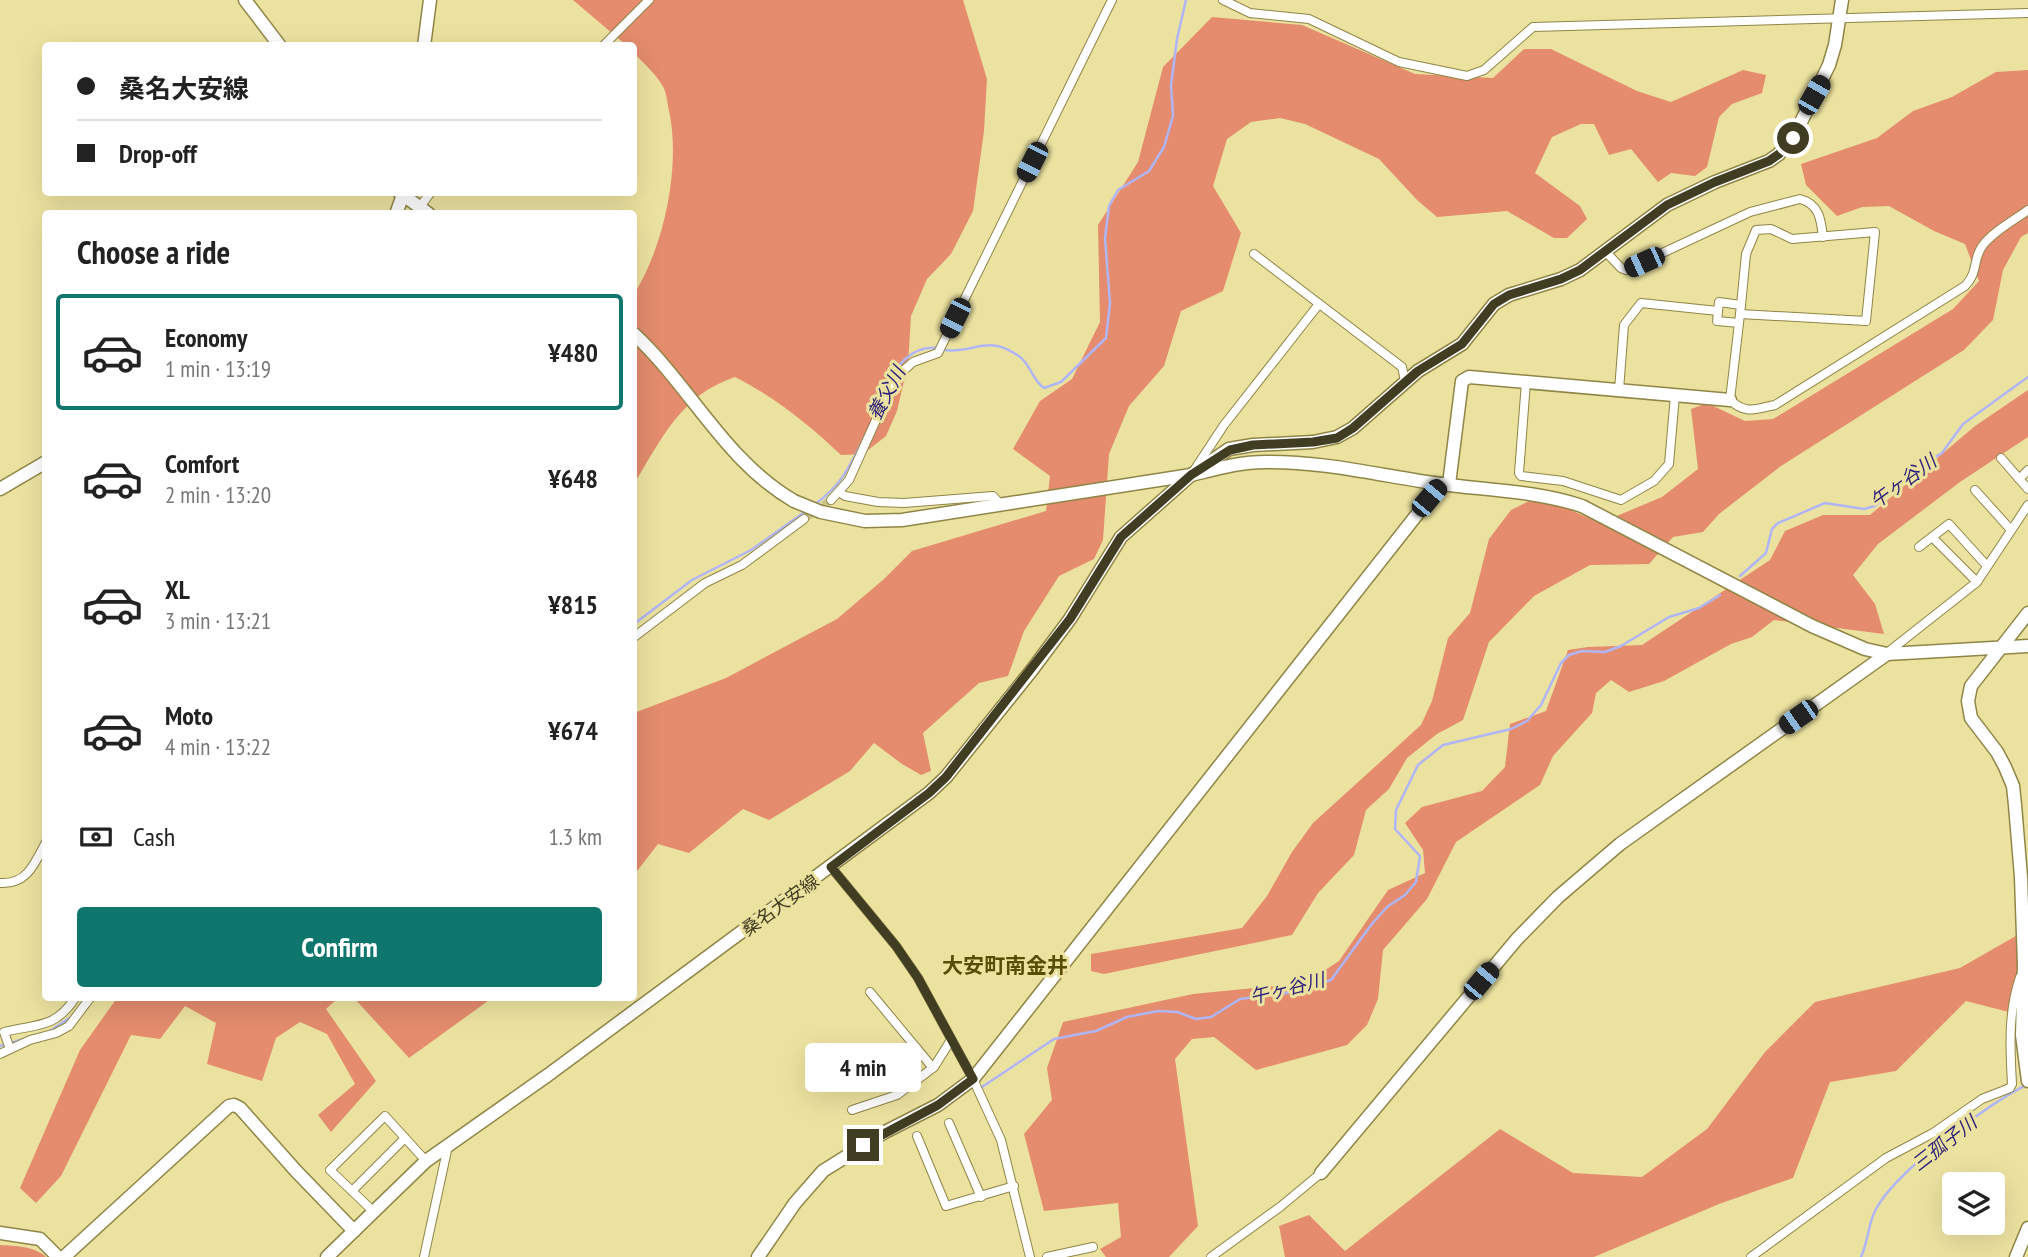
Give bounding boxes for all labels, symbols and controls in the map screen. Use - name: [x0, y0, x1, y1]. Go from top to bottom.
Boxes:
- text: 桑名大安線: [119, 72, 249, 105]
- car: [1795, 72, 1834, 118]
- route start: [1777, 122, 1809, 154]
- text: Drop-off: [119, 137, 197, 170]
- car: [1014, 139, 1051, 185]
- text: Choose a ride: [77, 231, 230, 273]
- car: [1621, 244, 1668, 280]
- car: [937, 295, 974, 341]
- icon: car: [81, 321, 144, 384]
- text: Economy: [165, 321, 247, 354]
- text: ¥480: [548, 336, 598, 369]
- text: 1 min · 13:19: [165, 354, 271, 383]
- water label: 養父川: [862, 360, 911, 424]
- icon: car: [81, 447, 144, 510]
- text: Comfort: [165, 447, 239, 480]
- water label: 午ヶ谷川: [1865, 448, 1942, 513]
- text: ¥648: [548, 462, 598, 495]
- car: [1408, 475, 1451, 521]
- text: 2 min · 13:20: [165, 480, 271, 509]
- icon: car: [81, 573, 144, 636]
- text: XL: [165, 573, 190, 606]
- text: ¥815: [548, 588, 598, 621]
- text: 3 min · 13:21: [165, 606, 271, 635]
- car: [1775, 696, 1822, 738]
- icon: car: [81, 699, 144, 762]
- text: Moto: [165, 699, 213, 732]
- text: ¥674: [548, 714, 598, 747]
- text: 4 min · 13:22: [165, 732, 271, 761]
- icon: cash: [77, 818, 115, 856]
- text: Cash: [133, 820, 175, 853]
- text: 1.3 km: [548, 822, 602, 851]
- street label: 桑名大安線: [737, 869, 823, 941]
- button: Confirm: [77, 907, 602, 987]
- district label: 大安町南金井: [942, 952, 1068, 979]
- car: [1460, 958, 1503, 1004]
- water label: 午ヶ谷川: [1247, 967, 1329, 1009]
- callout: 4 min: [805, 1044, 921, 1092]
- text: 4 min: [840, 1053, 886, 1082]
- water label: 三孤子川: [1907, 1109, 1983, 1176]
- route end: [847, 1129, 879, 1161]
- map controls: [1942, 1172, 2005, 1235]
- button: layers: [1942, 1172, 2005, 1235]

